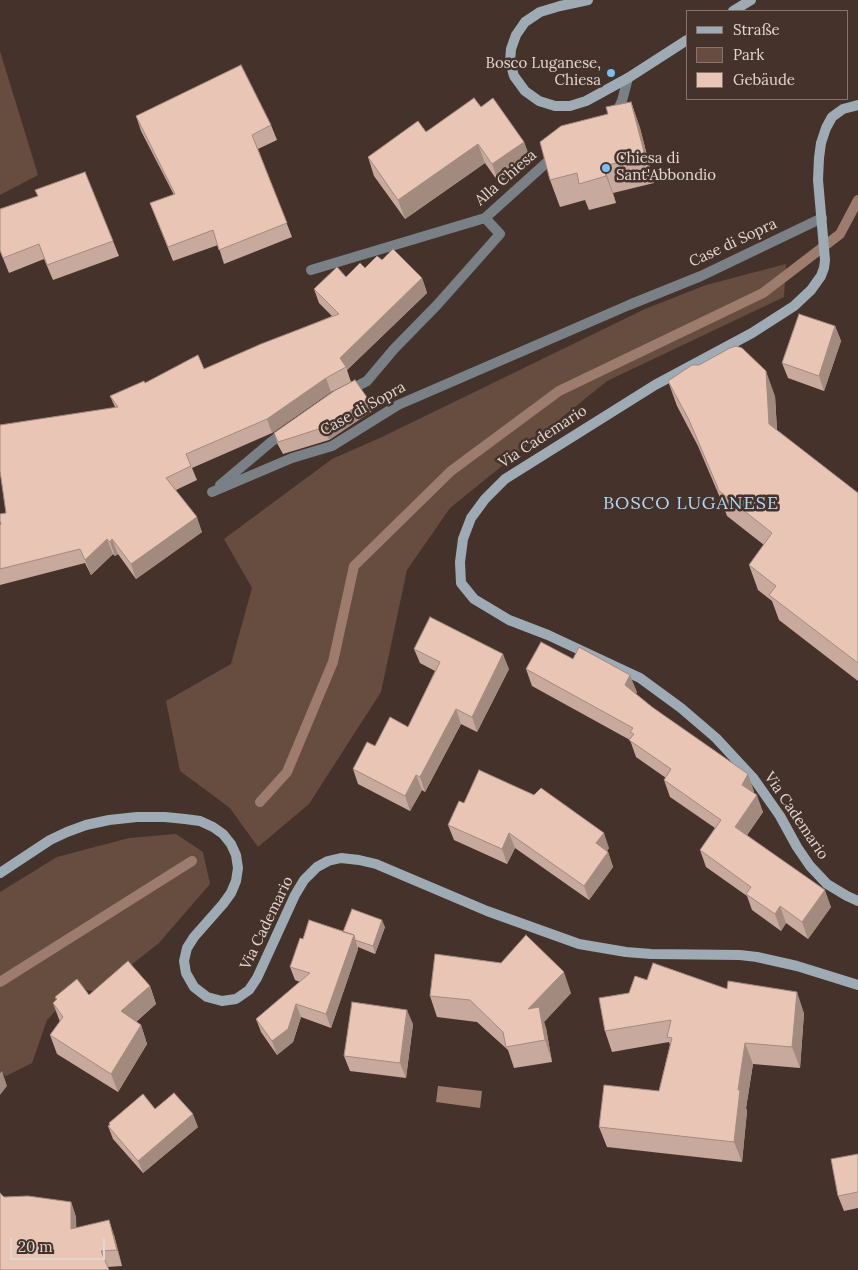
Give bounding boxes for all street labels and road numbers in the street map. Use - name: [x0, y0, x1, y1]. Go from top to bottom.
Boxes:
- street label: Alla Chiesa: [472, 146, 540, 210]
- street label: Case di Sopra: [686, 215, 780, 271]
- street label: Case di Sopra: [317, 378, 409, 440]
- street label: Via Cademario: [496, 402, 590, 472]
- street label: Via Cademario: [760, 769, 832, 863]
- street label: Via Cademario: [237, 873, 297, 973]

